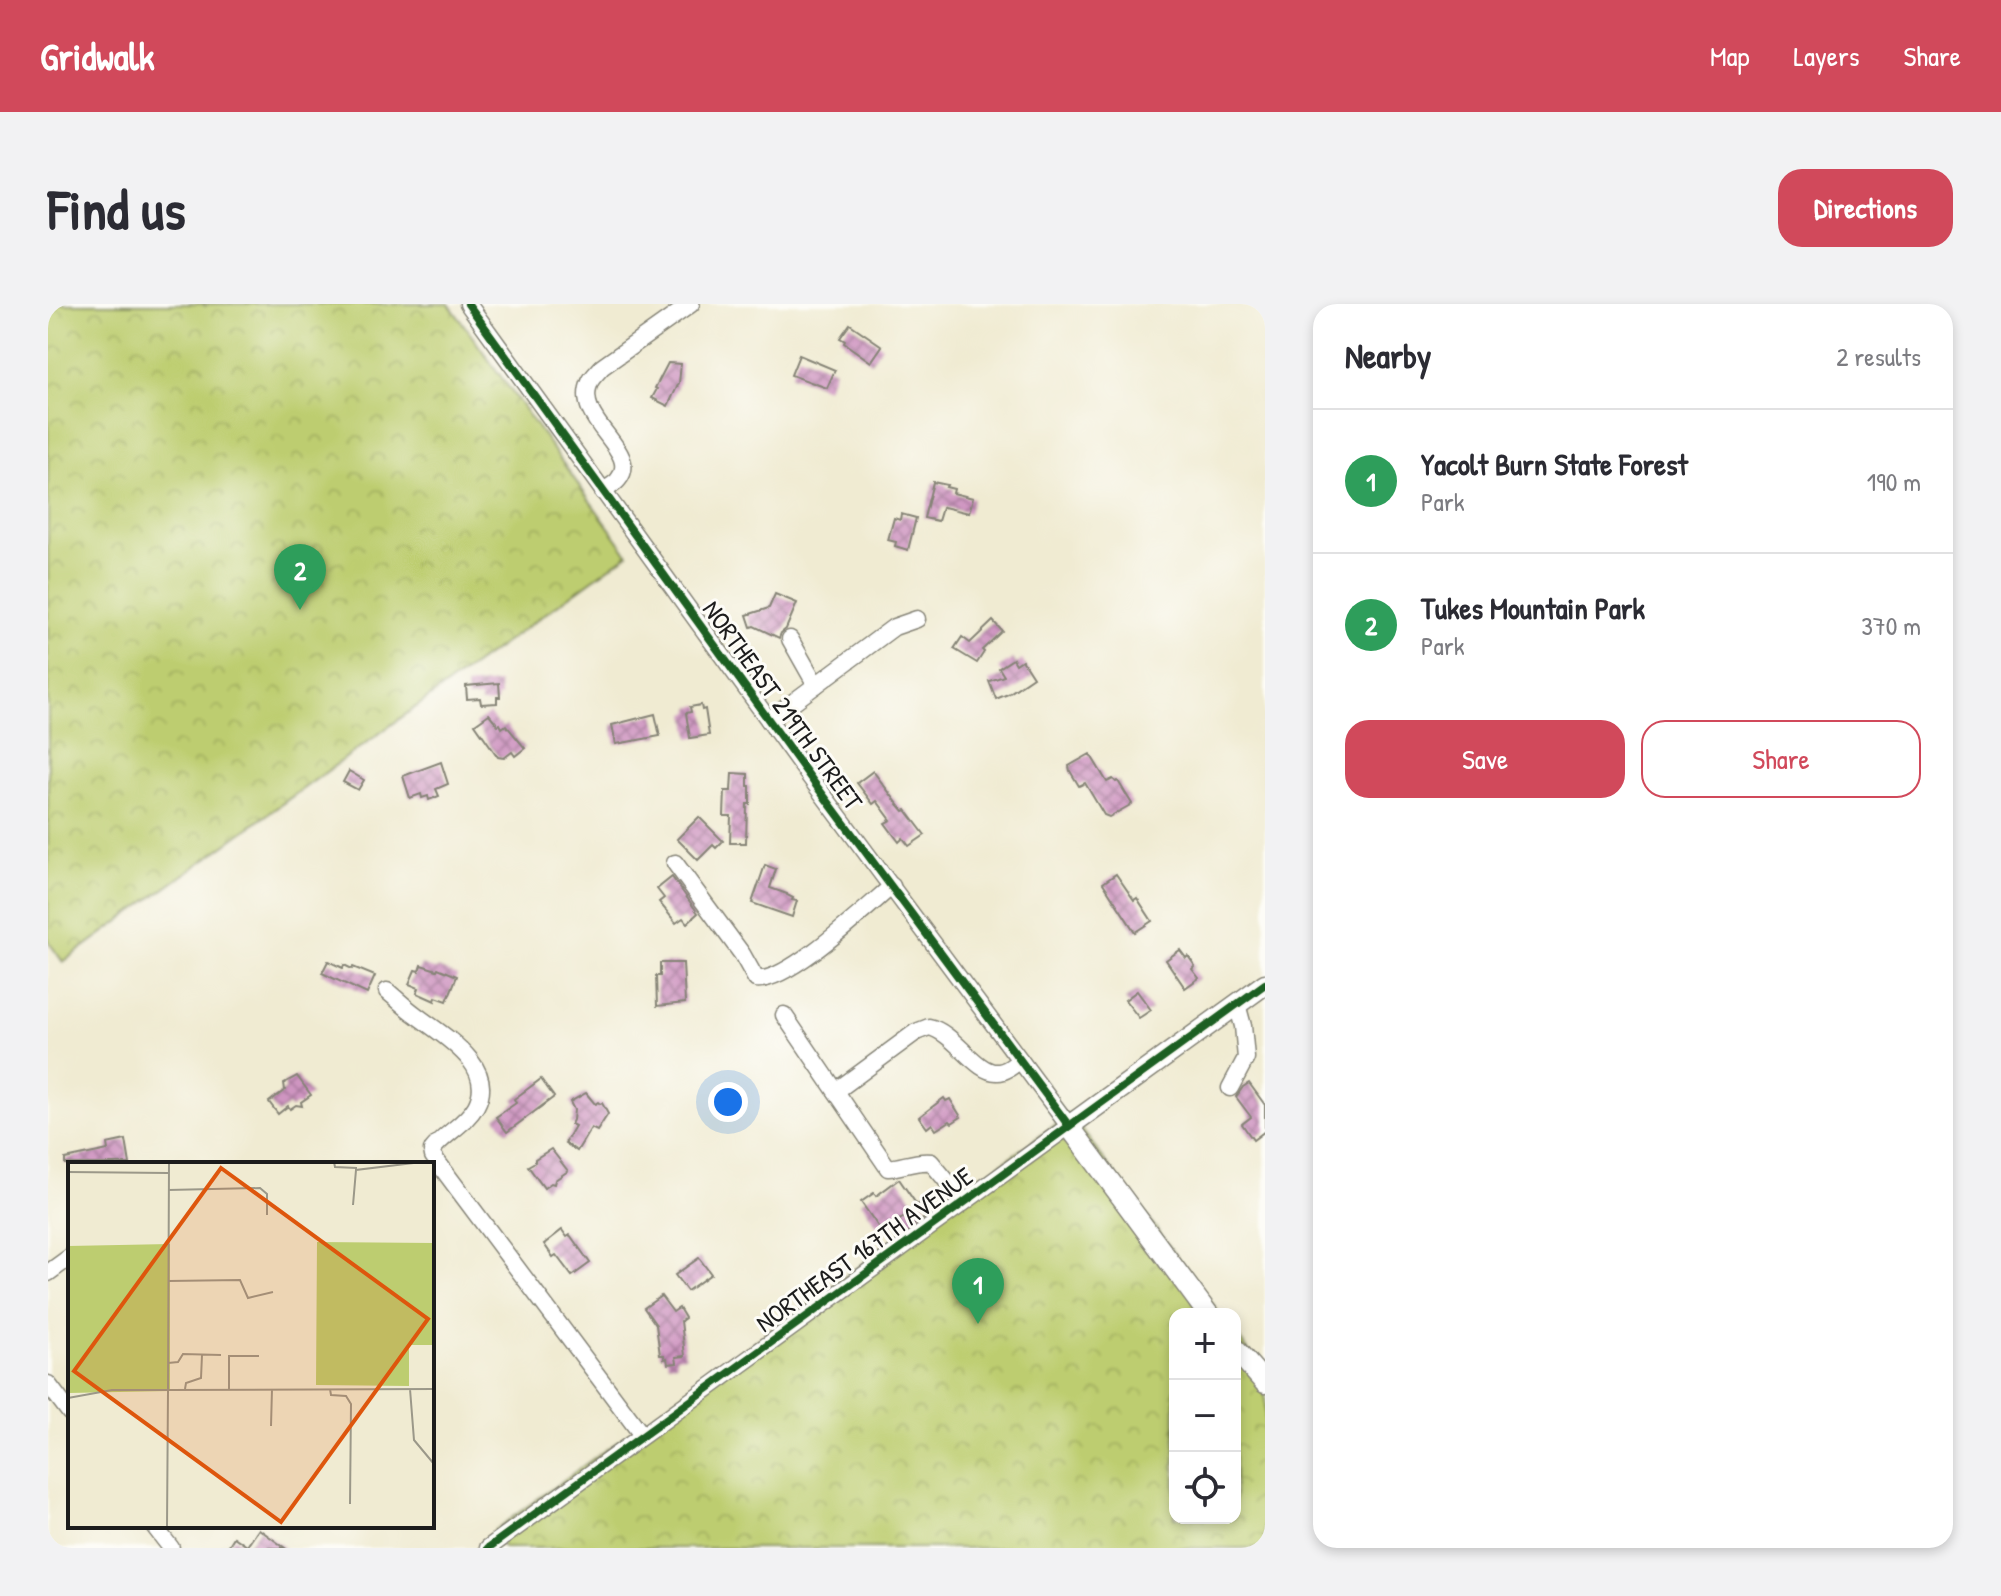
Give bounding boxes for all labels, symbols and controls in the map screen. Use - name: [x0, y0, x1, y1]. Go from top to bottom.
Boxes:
- text: Gridwalk: [40, 30, 155, 82]
- text: Map: [1710, 37, 1750, 75]
- text: Layers: [1794, 37, 1859, 75]
- text: Share: [1903, 37, 1961, 75]
- button: Directions: [1778, 169, 1953, 247]
- text: Find us: [48, 171, 186, 246]
- text: Nearby: [1345, 333, 1431, 379]
- text: 2 results: [1836, 339, 1921, 374]
- text: Yacolt Burn State Forest: [1421, 444, 1688, 484]
- text: 1: [1366, 464, 1376, 499]
- text: 190 m: [1867, 464, 1921, 499]
- text: Park: [1421, 484, 1465, 519]
- pin: 2: [274, 544, 326, 610]
- text: Tukes Mountain Park: [1421, 588, 1645, 628]
- street label: NORTHEAST 219TH STREET: [695, 593, 871, 818]
- text: 2: [1365, 608, 1377, 643]
- text: 370 m: [1861, 608, 1921, 643]
- text: Park: [1421, 628, 1465, 663]
- button: Save: [1345, 720, 1625, 798]
- button: Share: [1641, 720, 1921, 798]
- your location: [708, 1082, 748, 1122]
- street label: NORTHEAST 167TH AVENUE: [750, 1160, 978, 1338]
- inset map: [68, 1162, 434, 1528]
- pin: 1: [952, 1258, 1004, 1324]
- map controls: [1169, 1308, 1241, 1524]
- button: +: [1169, 1308, 1241, 1380]
- button: −: [1169, 1380, 1241, 1452]
- button: locate: [1169, 1452, 1241, 1524]

